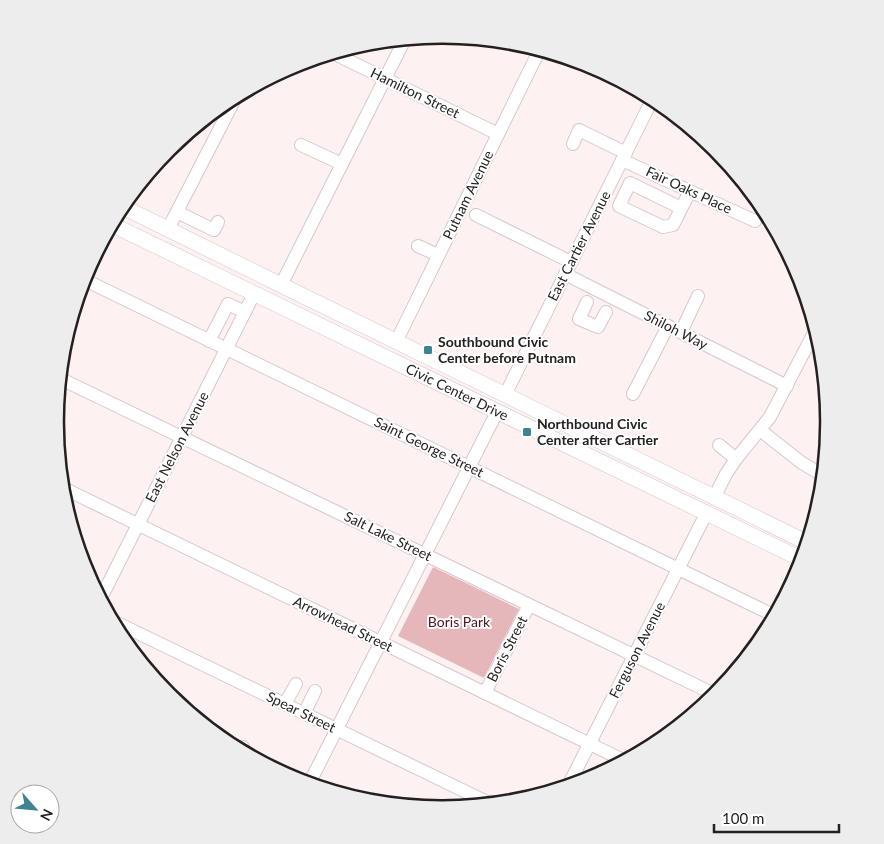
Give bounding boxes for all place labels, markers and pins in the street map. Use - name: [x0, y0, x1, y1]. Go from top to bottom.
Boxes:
- place label: Southbound Civic Center before Putnam: [438, 333, 576, 366]
- marker: Southbound Civic Center before Putnam: [422, 344, 434, 356]
- place label: Northbound Civic Center after Cartier: [537, 415, 659, 448]
- marker: Northbound Civic Center after Cartier: [521, 426, 533, 438]

